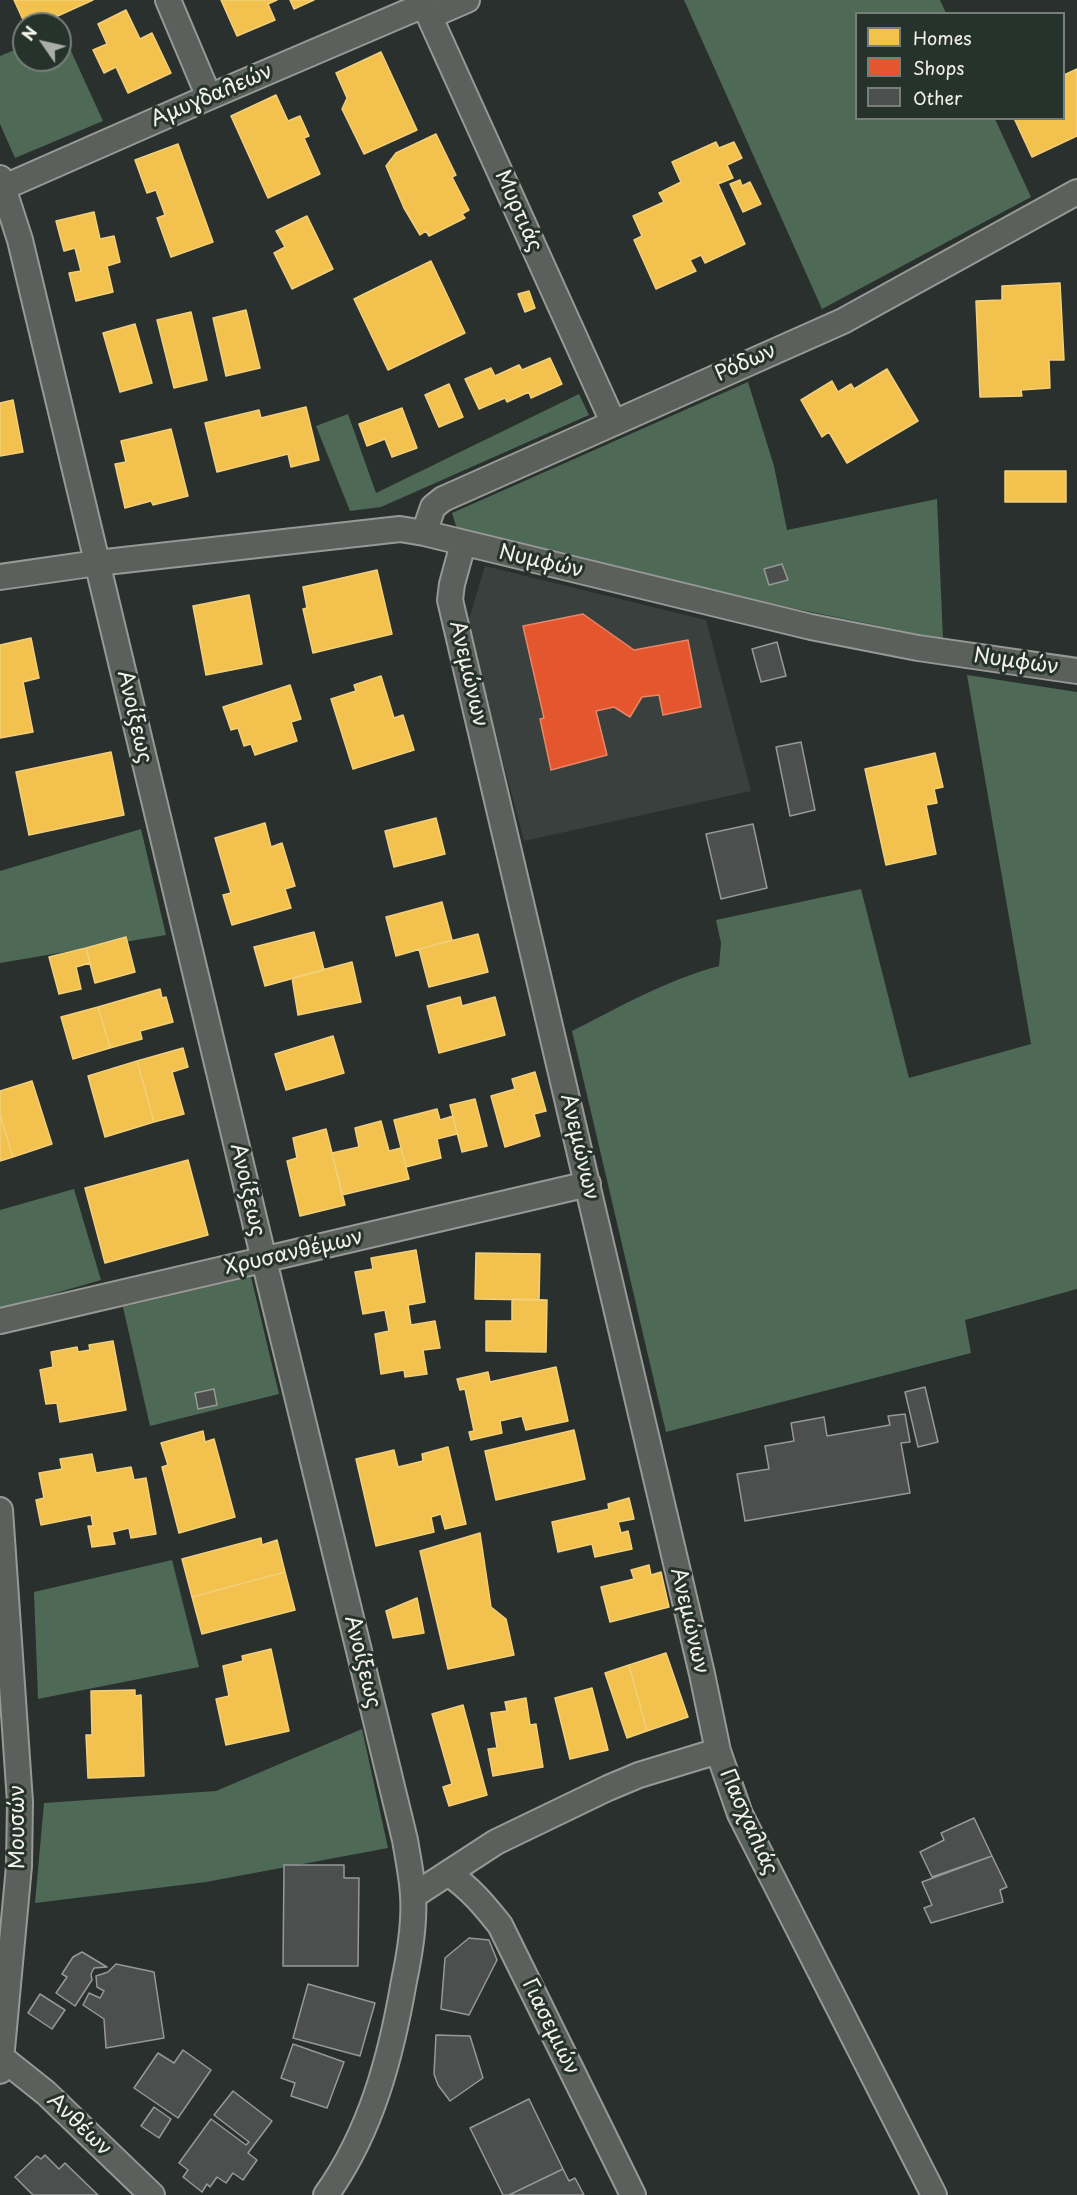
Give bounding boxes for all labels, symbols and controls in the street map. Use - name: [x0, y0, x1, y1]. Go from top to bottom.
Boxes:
- north arrow: [12, 12, 72, 72]
- legend: [855, 12, 1065, 120]
- text: N: [15, 21, 42, 45]
- text: Homes: [913, 24, 971, 51]
- text: Shops: [913, 54, 964, 81]
- street label: Αμυγδαλεών: [147, 59, 277, 133]
- text: Other: [913, 84, 962, 111]
- street label: Μυρτιάς: [489, 166, 547, 256]
- street label: Ρόδων: [712, 338, 780, 388]
- street label: Νυμφών: [496, 540, 586, 584]
- street label: Ανεμώνων: [444, 618, 492, 730]
- street label: Νυμφών: [972, 644, 1060, 680]
- street label: Ανοίξεως: [111, 668, 157, 766]
- street label: Ανεμώνων: [555, 1091, 603, 1203]
- street label: Ανοίξεως: [224, 1141, 270, 1239]
- street label: Χρυσανθέμων: [222, 1225, 366, 1281]
- street label: Ανεμώνων: [665, 1565, 713, 1677]
- street label: Ανοίξεως: [338, 1613, 386, 1711]
- street label: Πασχαλιάς: [713, 1765, 783, 1879]
- street label: Μουσών: [5, 1785, 31, 1869]
- street label: Γιασεμιών: [516, 1975, 584, 2079]
- street label: Ανθέων: [42, 2088, 116, 2162]

